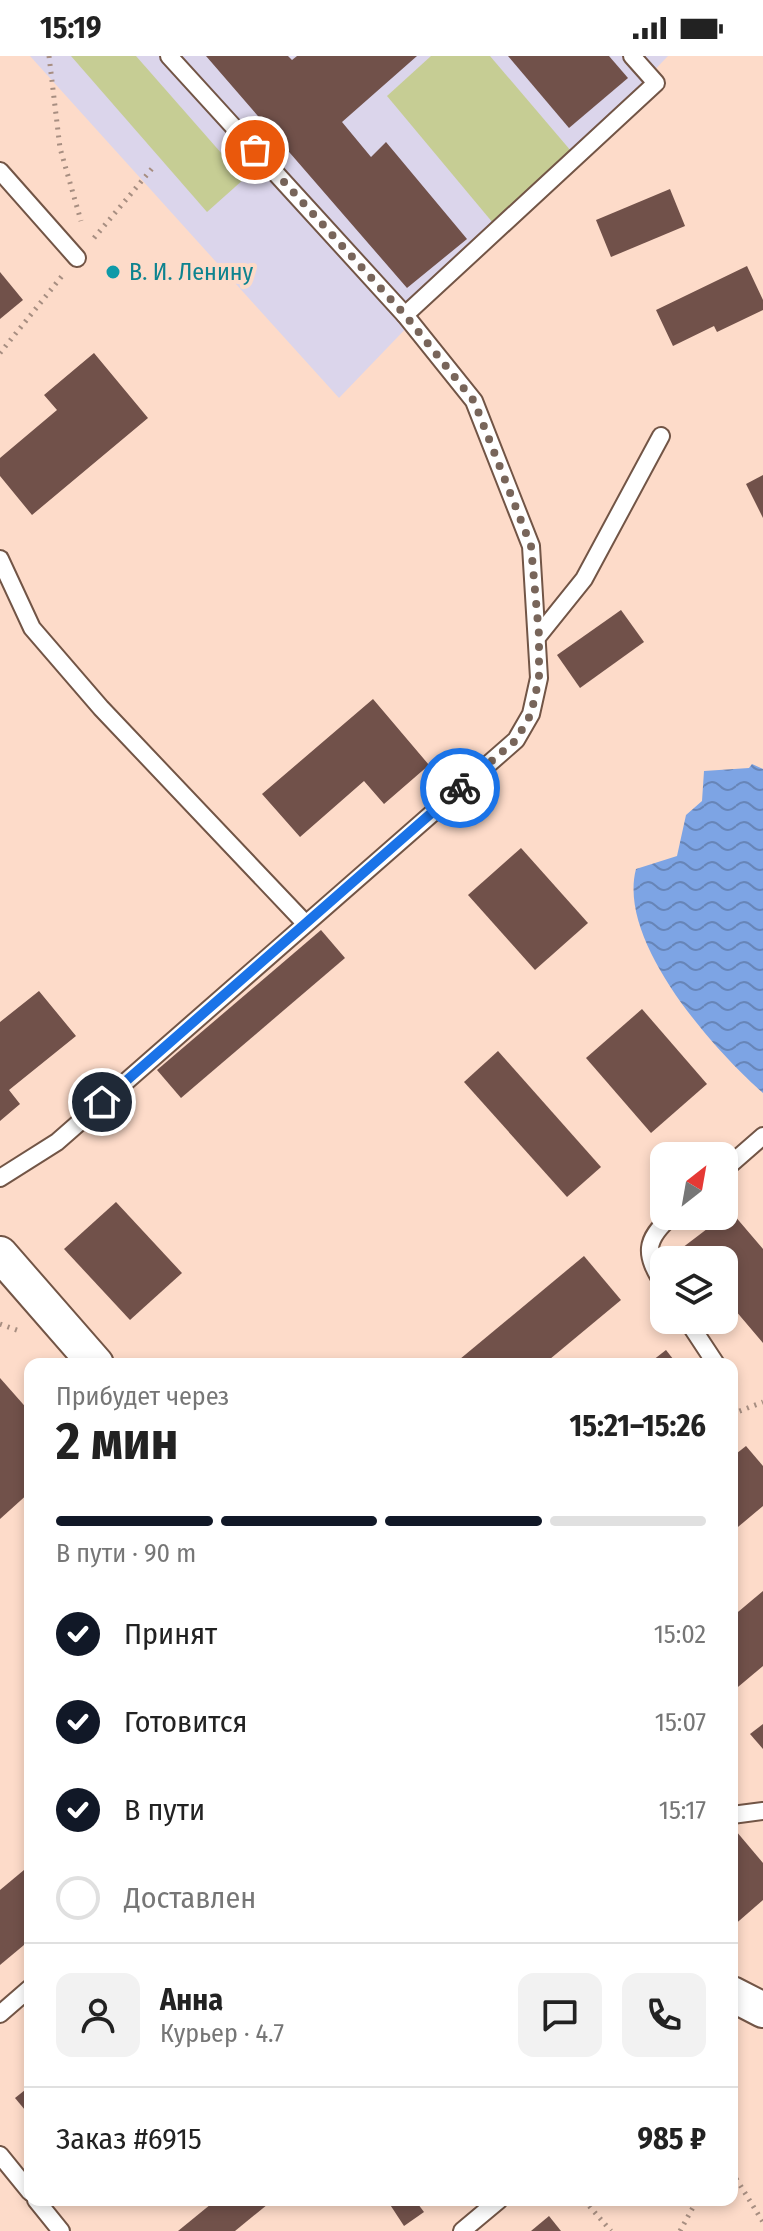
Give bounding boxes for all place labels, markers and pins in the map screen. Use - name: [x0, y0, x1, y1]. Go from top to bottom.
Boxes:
- pin: [221, 116, 289, 184]
- place label: В. И. Ленину: [129, 258, 254, 286]
- marker: В. И. Ленину: [104, 263, 122, 281]
- pin: [68, 1068, 136, 1136]

